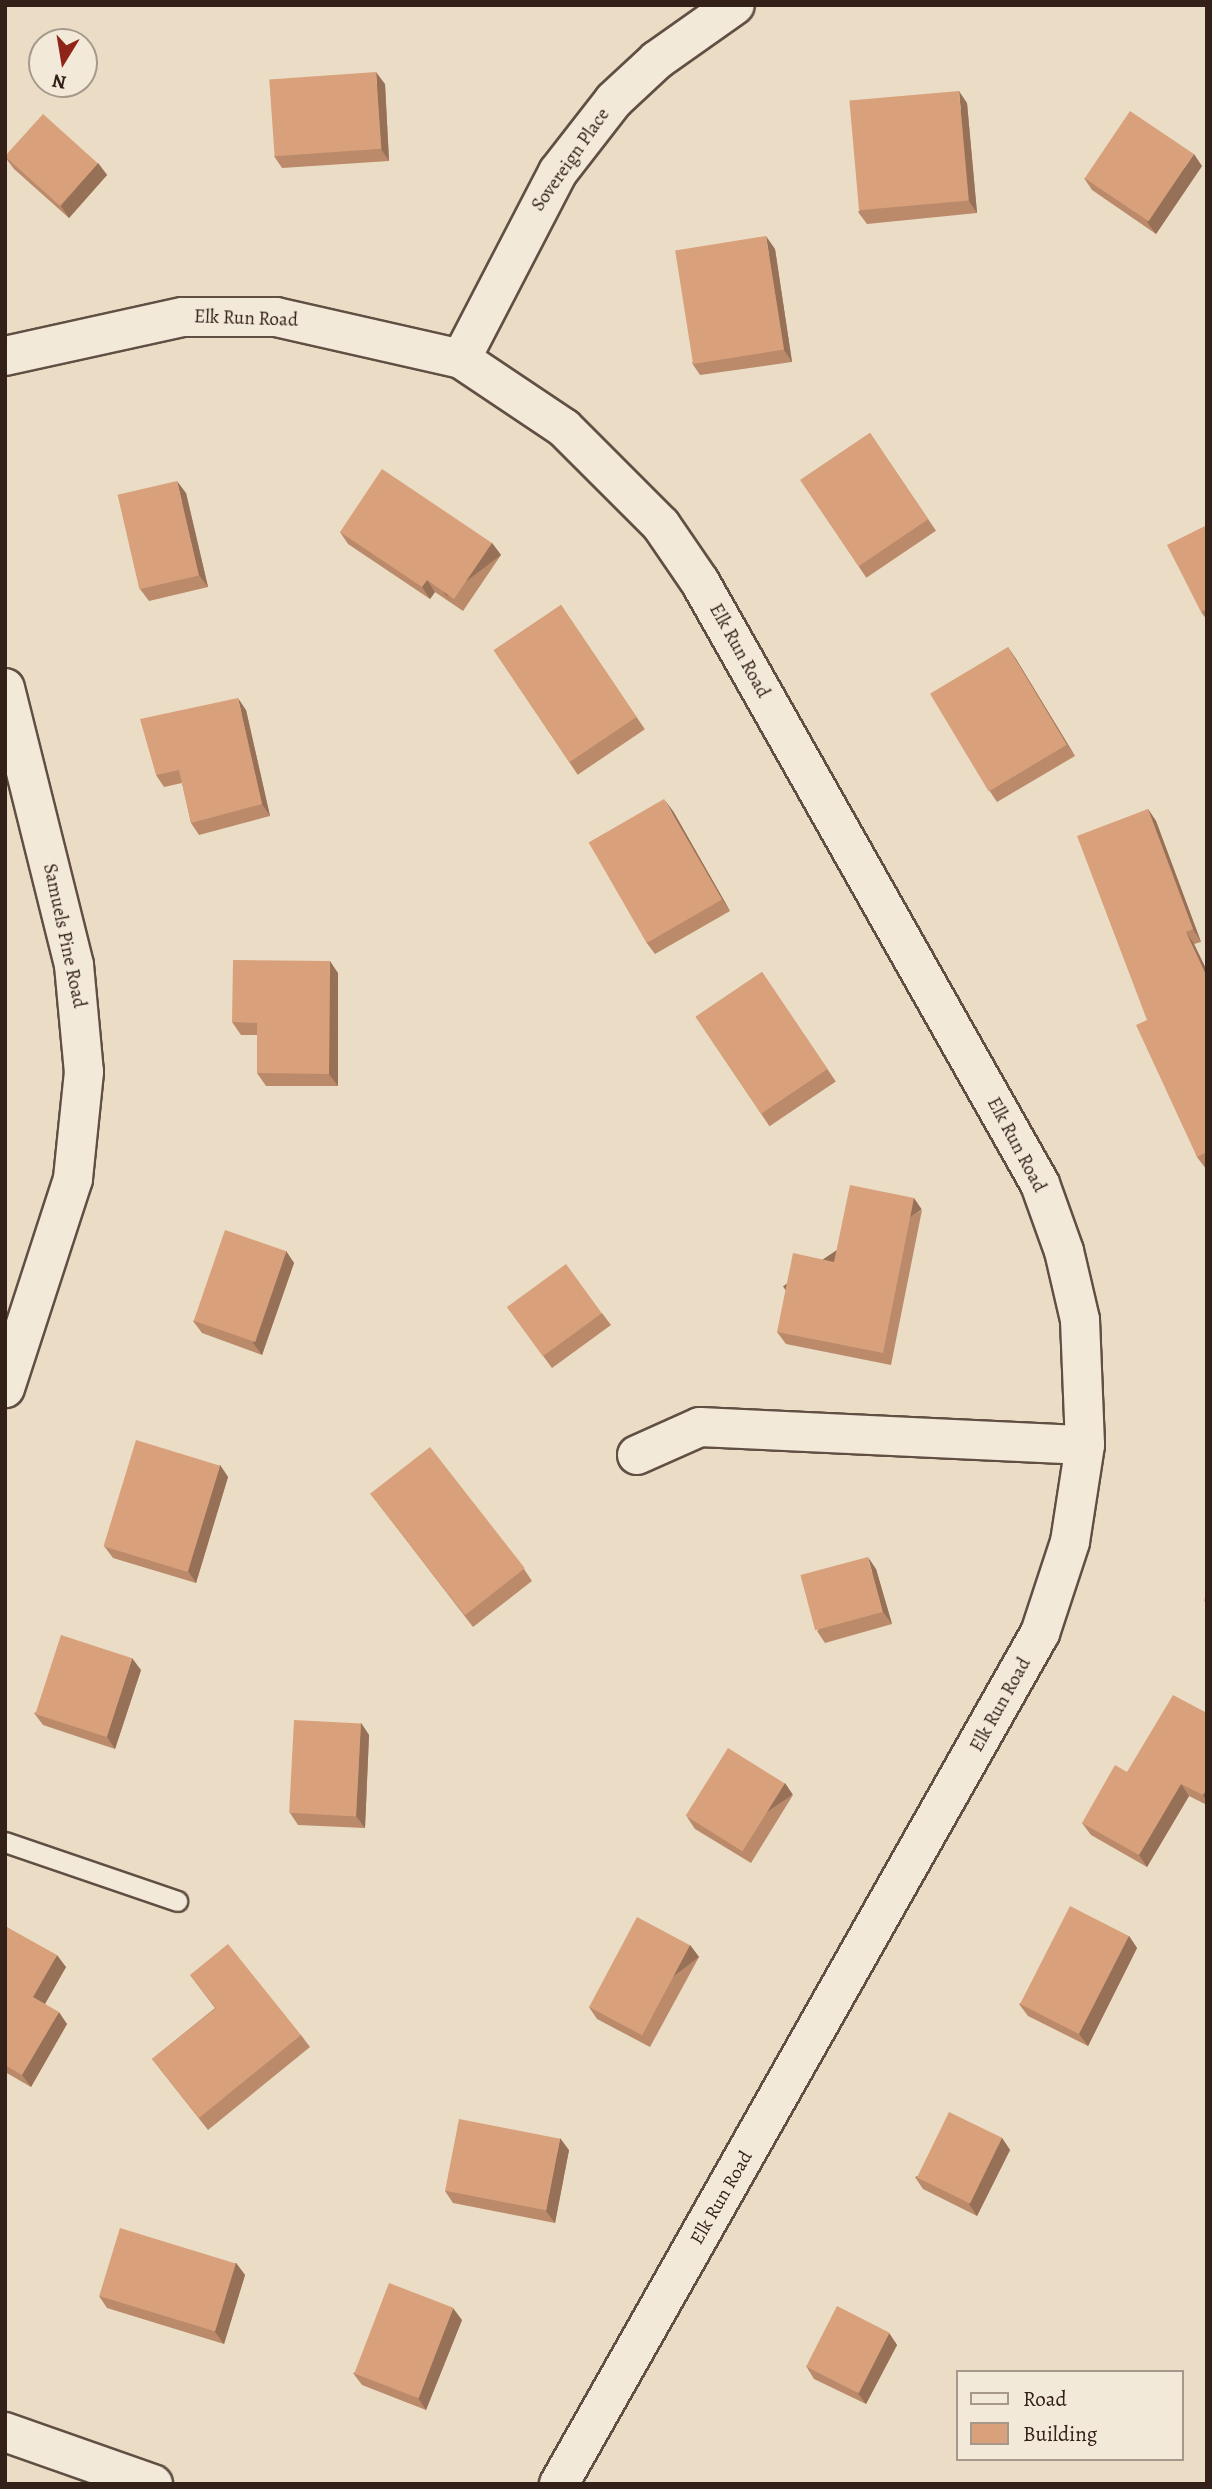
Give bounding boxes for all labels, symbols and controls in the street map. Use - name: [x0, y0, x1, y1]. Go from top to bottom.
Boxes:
- north arrow: [28, 28, 98, 98]
- text: N: [50, 68, 69, 96]
- street label: Sovereign Place: [527, 104, 615, 216]
- street label: Elk Run Road: [194, 306, 298, 332]
- street label: Elk Run Road: [704, 600, 774, 702]
- street label: Samuels Pine Road: [38, 862, 90, 1010]
- street label: Elk Run Road: [981, 1094, 1051, 1196]
- street label: Elk Run Road: [966, 1654, 1036, 1756]
- street label: Elk Run Road: [686, 2147, 758, 2249]
- legend: [956, 2370, 1184, 2461]
- text: Road: [1023, 2385, 1067, 2413]
- text: Building: [1023, 2420, 1097, 2448]

